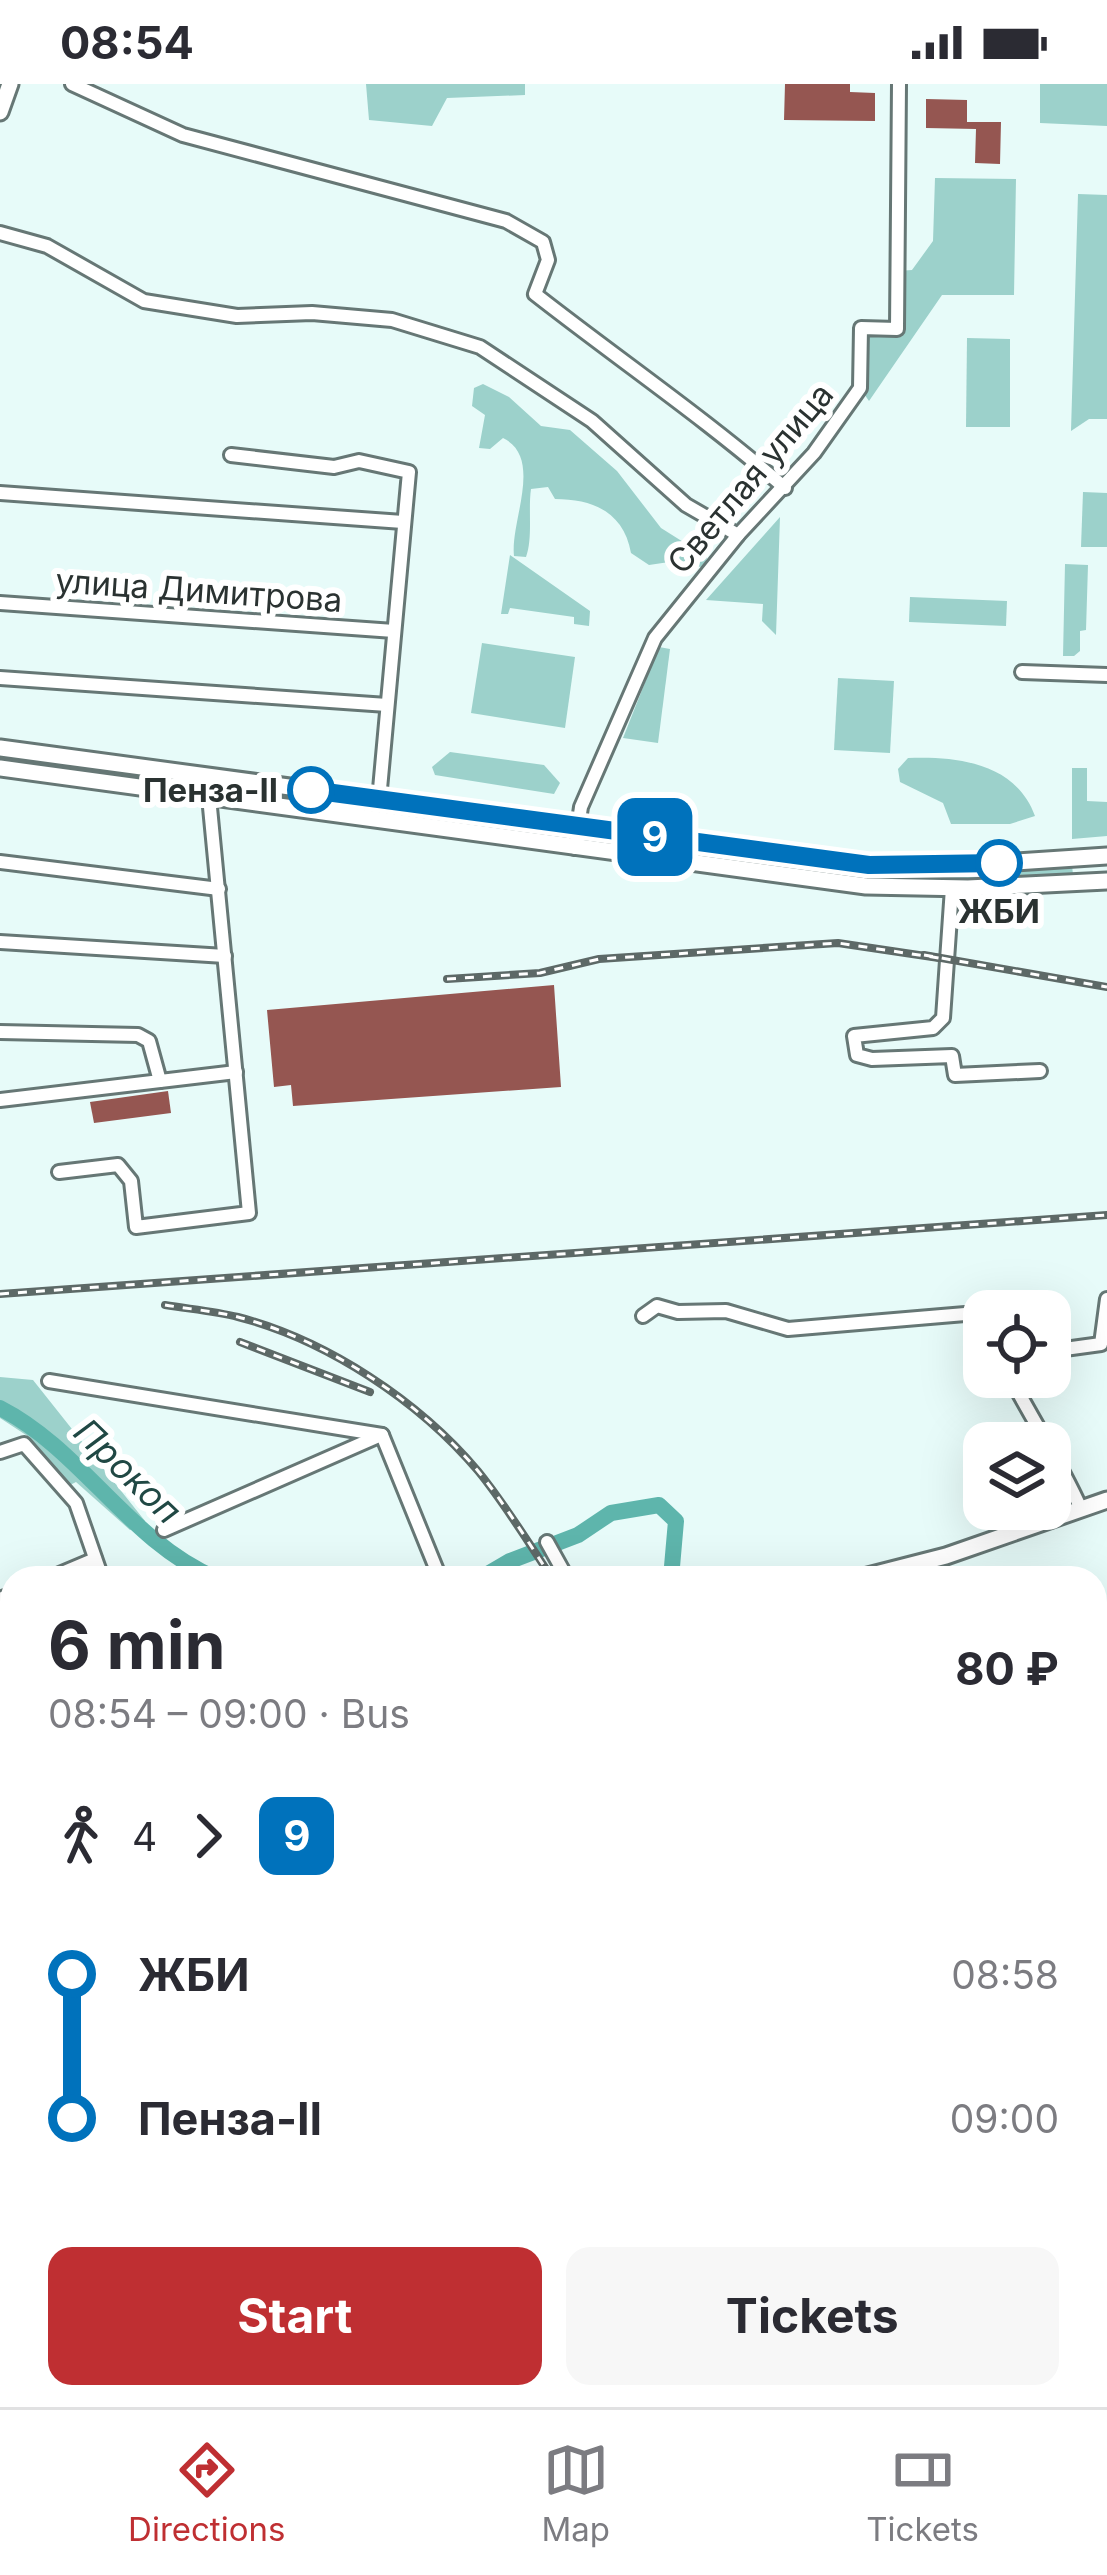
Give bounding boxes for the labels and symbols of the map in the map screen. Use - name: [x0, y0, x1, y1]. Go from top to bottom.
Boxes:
- street label: Светлая улица: [659, 375, 841, 581]
- street label: улица Димитрова: [54, 560, 344, 620]
- marker: Пенза-II: [289, 768, 333, 812]
- place label: Пенза-II: [143, 770, 278, 810]
- line badge: 9: [616, 798, 694, 876]
- marker: ЖБИ: [977, 841, 1021, 885]
- place label: ЖБИ: [958, 891, 1040, 931]
- water label: Прокоп: [65, 1409, 191, 1533]

